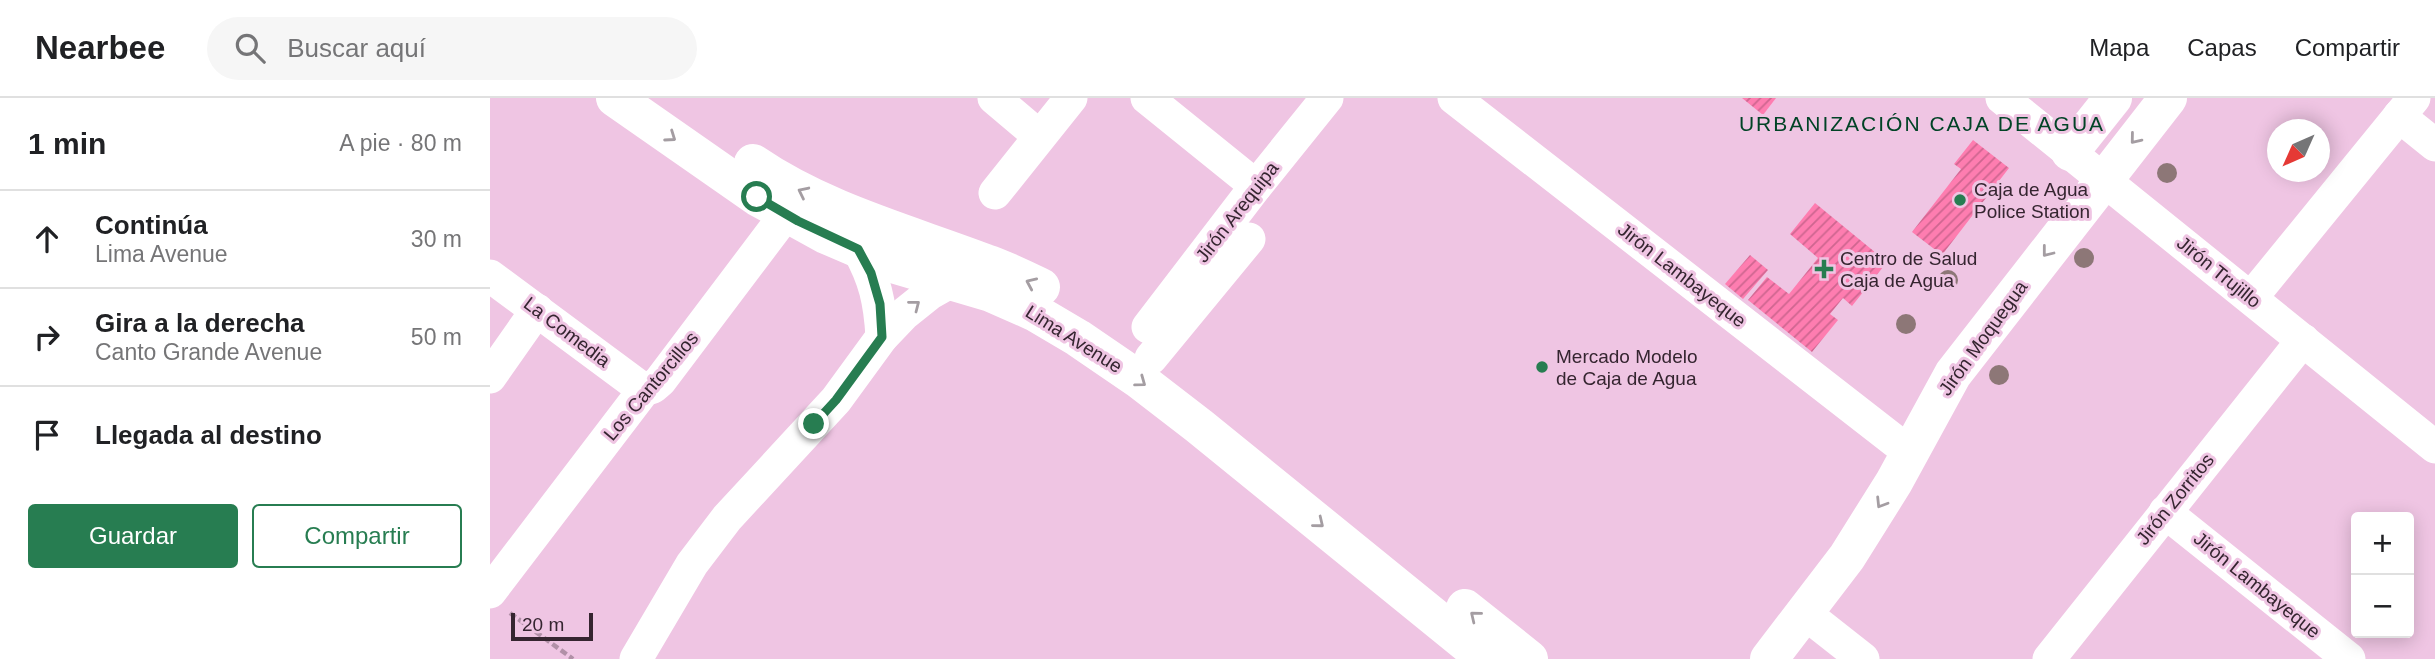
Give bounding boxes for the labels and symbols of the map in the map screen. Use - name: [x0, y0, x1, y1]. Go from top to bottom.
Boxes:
- district label: URBANIZACIÓN CAJA DE AGUA: [1739, 112, 2105, 135]
- north arrow: [2267, 119, 2330, 182]
- one-way arrow: [663, 129, 676, 141]
- one-way arrow: [2131, 131, 2144, 143]
- street label: Jirón Arequipa: [1191, 157, 1283, 266]
- place label: Caja de Agua Police Station: [1974, 179, 2090, 222]
- route start: [741, 181, 772, 212]
- one-way arrow: [798, 186, 810, 200]
- marker: Caja de Agua Police Station: [1952, 192, 1968, 208]
- street label: Jirón Lambayeque: [1614, 219, 1750, 331]
- street label: Jirón Trujillo: [2173, 232, 2265, 312]
- one-way arrow: [2042, 245, 2055, 257]
- place label: Centro de Salud Caja de Agua: [1840, 248, 1977, 291]
- marker: Centro de Salud Caja de Agua: [1814, 259, 1834, 279]
- street label: Jirón Moquegua: [1934, 276, 2032, 399]
- one-way arrow: [1026, 277, 1039, 291]
- street label: La Comedia: [520, 293, 615, 371]
- one-way arrow: [907, 301, 919, 314]
- street label: Lima Avenue: [1022, 301, 1126, 377]
- street label: Los Cantorcillos: [600, 327, 702, 445]
- place label: Mercado Modelo de Caja de Agua: [1556, 346, 1698, 389]
- marker: Mercado Modelo de Caja de Agua: [1534, 359, 1550, 375]
- one-way arrow: [1133, 374, 1145, 386]
- route end: [798, 408, 829, 439]
- street label: Jirón Zorritos: [2132, 449, 2218, 549]
- one-way arrow: [1876, 495, 1889, 508]
- one-way arrow: [1311, 515, 1323, 528]
- street label: Jirón Lambayeque: [2190, 528, 2324, 642]
- scale bar: [511, 610, 593, 642]
- one-way arrow: [1471, 612, 1483, 625]

